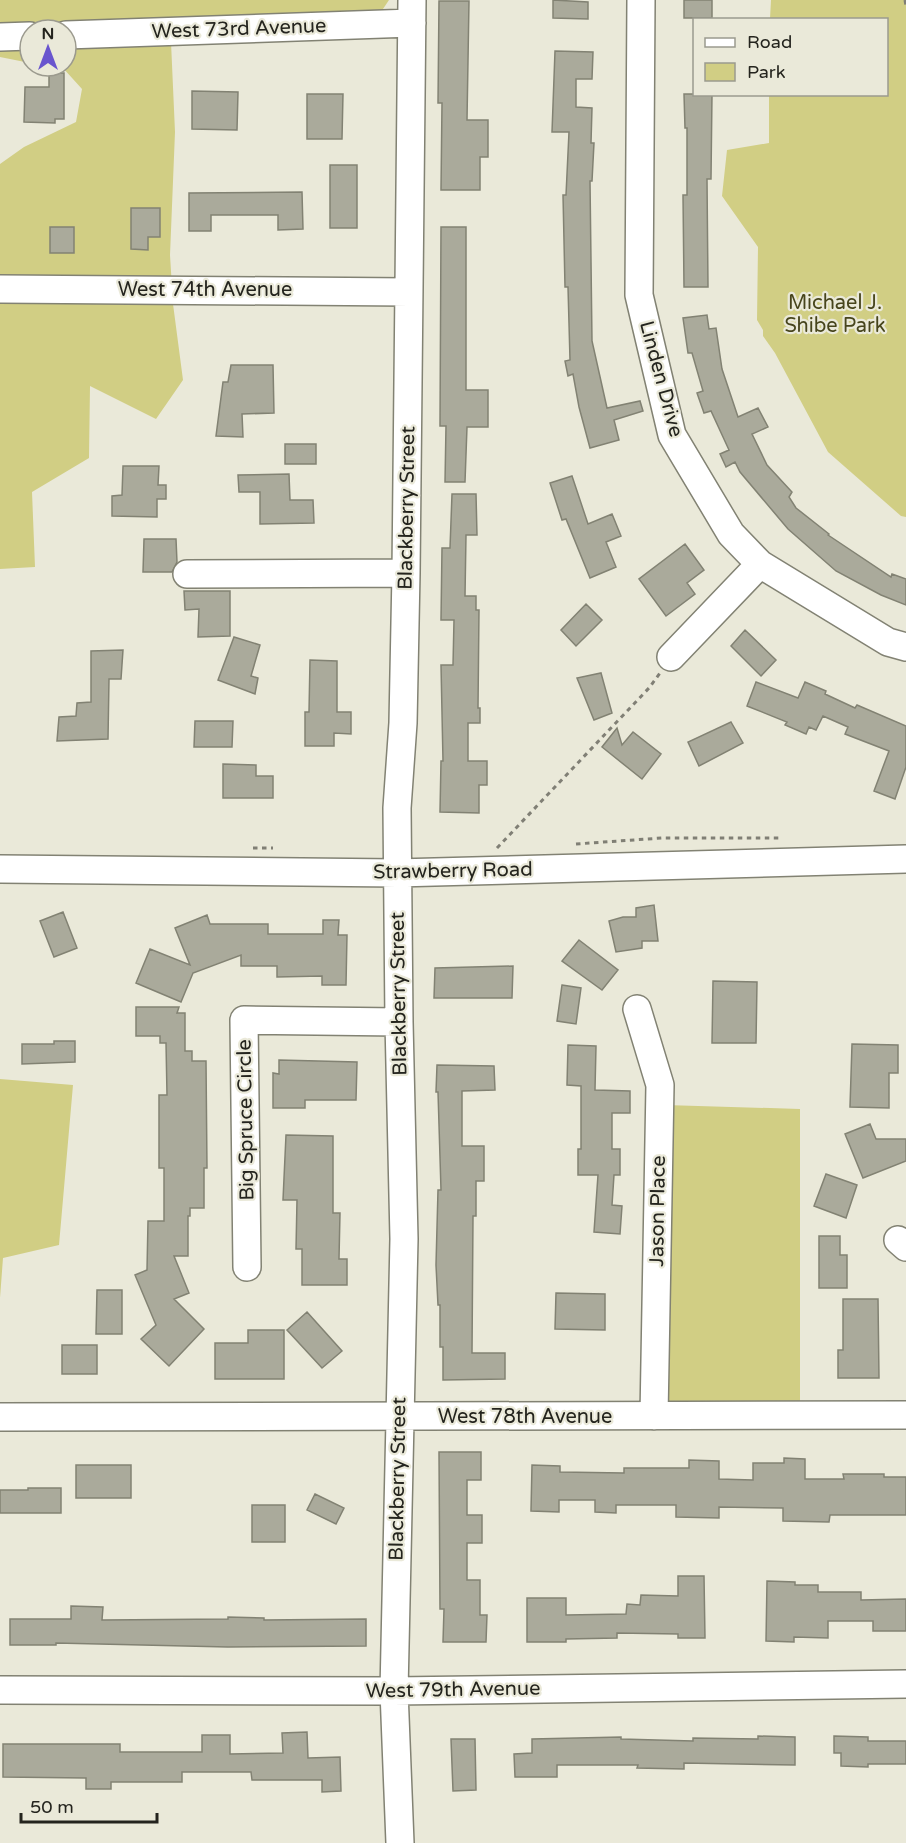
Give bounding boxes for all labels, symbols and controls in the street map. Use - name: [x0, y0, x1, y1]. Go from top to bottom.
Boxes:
- street label: West 73rd Avenue: [151, 14, 327, 44]
- north arrow: [18, 18, 78, 78]
- legend: [693, 18, 888, 96]
- text: N: [42, 24, 54, 44]
- text: Road: [747, 31, 792, 53]
- text: Park: [747, 61, 786, 83]
- street label: West 74th Avenue: [118, 278, 292, 302]
- park label: Michael J. Shibe Park: [784, 291, 886, 338]
- street label: Linden Drive: [634, 318, 688, 440]
- street label: Blackberry Street: [394, 426, 420, 590]
- street label: Strawberry Road: [373, 858, 533, 884]
- street label: Blackberry Street: [386, 912, 412, 1076]
- street label: Big Spruce Circle: [233, 1039, 259, 1201]
- street label: Jason Place: [645, 1155, 671, 1267]
- street label: Blackberry Street: [385, 1397, 411, 1561]
- street label: West 78th Avenue: [438, 1405, 612, 1429]
- street label: West 79th Avenue: [365, 1676, 541, 1704]
- scale bar: [21, 1786, 158, 1824]
- text: 50 m: [30, 1796, 74, 1818]

